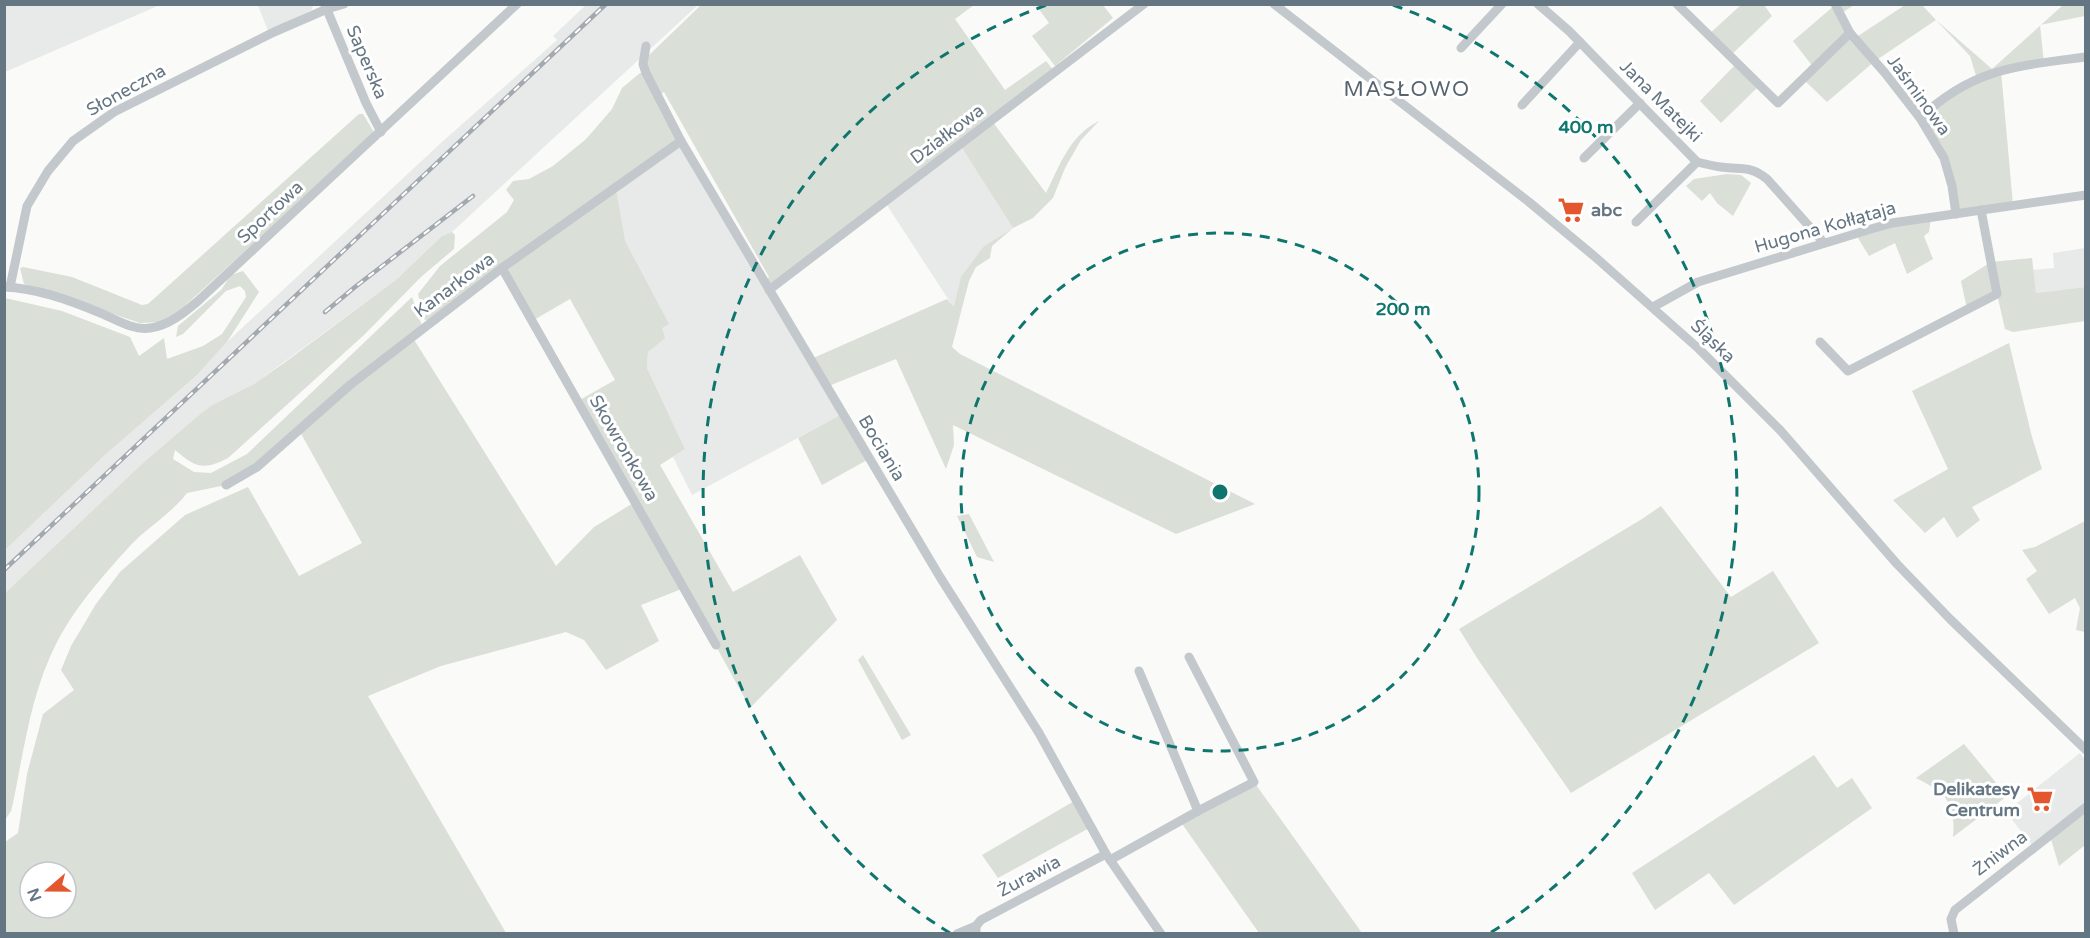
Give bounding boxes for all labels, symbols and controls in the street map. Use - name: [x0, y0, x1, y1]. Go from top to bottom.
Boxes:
- street label: Saperska: [342, 22, 392, 102]
- street label: Jaśminowa: [1882, 50, 1956, 140]
- street label: Jana Matejki: [1615, 55, 1707, 147]
- street label: Słoneczna: [82, 59, 170, 121]
- district label: MASŁOWO: [1344, 77, 1470, 102]
- street label: Działkowa: [906, 99, 988, 169]
- text: 400 m: [1558, 116, 1614, 138]
- street label: Sportowa: [233, 176, 307, 248]
- supermarket icon: abc: [1556, 195, 1586, 225]
- street label: Hugona Kołłątaja: [1752, 196, 1898, 258]
- place label: abc: [1591, 199, 1622, 221]
- street label: Kanarkowa: [409, 248, 499, 322]
- text: 200 m: [1375, 298, 1431, 320]
- street label: Śląska: [1686, 314, 1740, 368]
- street label: Skowronkowa: [585, 391, 663, 505]
- street label: Bociania: [854, 411, 910, 485]
- centre of rings: [1210, 482, 1230, 502]
- place label: Delikatesy Centrum: [1933, 778, 2020, 821]
- supermarket icon: Delikatesy Centrum: [2025, 784, 2055, 814]
- street label: Żniwna: [1969, 825, 2031, 881]
- street label: Żurawia: [994, 850, 1064, 902]
- north arrow: [18, 860, 78, 920]
- text: N: [23, 885, 46, 904]

